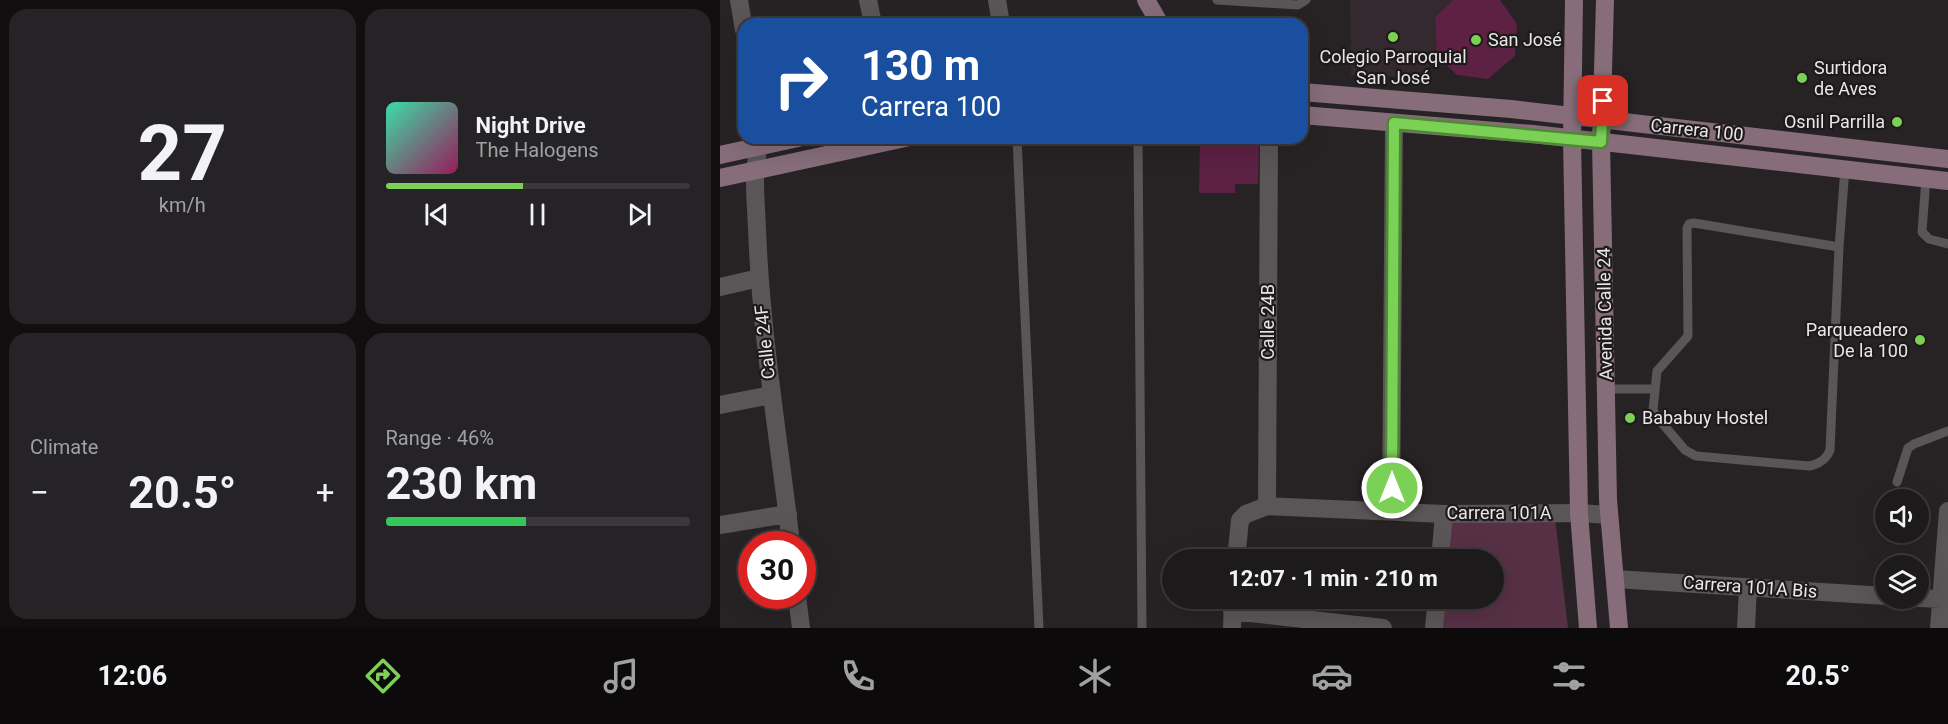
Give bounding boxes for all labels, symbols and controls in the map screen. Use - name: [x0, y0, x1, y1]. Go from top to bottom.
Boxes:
- place label: San José: [1488, 29, 1562, 50]
- marker: Colegio Parroquial San José: [1386, 30, 1400, 44]
- marker: San José: [1469, 33, 1483, 47]
- text: 130 m: [861, 41, 980, 90]
- icon: right: [762, 42, 840, 120]
- place label: Colegio Parroquial San José: [1319, 46, 1467, 88]
- place label: Surtidora de Aves: [1814, 57, 1887, 99]
- marker: Surtidora de Aves: [1795, 71, 1809, 85]
- pin: [1577, 75, 1628, 126]
- icon: arrive: [1586, 84, 1619, 117]
- text: Carrera 100: [861, 91, 1001, 123]
- text: 27: [137, 108, 227, 199]
- place label: Osnil Parrilla: [1784, 111, 1885, 132]
- text: Night Drive: [476, 113, 586, 138]
- street label: Carrera 100: [1649, 114, 1745, 145]
- marker: Osnil Parrilla: [1890, 115, 1904, 129]
- text: The Halogens: [476, 138, 599, 162]
- text: km/h: [159, 193, 206, 217]
- icon: previous: [420, 198, 453, 231]
- icon: pause: [521, 198, 554, 231]
- icon: next: [623, 198, 656, 231]
- street label: Avenida Calle 24: [1593, 247, 1616, 381]
- street label: Calle 24B: [1257, 284, 1278, 360]
- street label: Calle 24F: [750, 304, 779, 380]
- place label: Parqueadero De la 100: [1806, 319, 1908, 361]
- marker: Parqueadero De la 100: [1913, 333, 1927, 347]
- place label: Bababuy Hostel: [1642, 407, 1768, 428]
- marker: Bababuy Hostel: [1623, 411, 1637, 425]
- text: Range · 46%: [386, 426, 494, 450]
- text: Climate: [30, 435, 98, 459]
- position arrow: [1360, 456, 1424, 520]
- text: 230 km: [386, 457, 537, 510]
- text: 20.5°: [128, 466, 236, 519]
- text: −: [30, 473, 49, 512]
- text: +: [316, 473, 335, 512]
- map controls: [1875, 489, 1929, 609]
- button: sound: [1875, 489, 1929, 543]
- street label: Carrera 101A: [1446, 502, 1552, 523]
- speed limit sign: 30: [738, 531, 816, 609]
- button: layers: [1875, 555, 1929, 609]
- text: 12:07 · 1 min · 210 m: [1228, 566, 1438, 591]
- street label: Carrera 101A Bis: [1682, 571, 1818, 602]
- icon: directions: [362, 655, 404, 697]
- icon: music: [600, 655, 642, 697]
- icon: phone: [837, 655, 879, 697]
- icon: climate: [1074, 655, 1116, 697]
- icon: car: [1311, 655, 1353, 697]
- icon: filters: [1548, 655, 1590, 697]
- text: 12:06: [98, 660, 167, 692]
- text: 20.5°: [1785, 660, 1850, 692]

